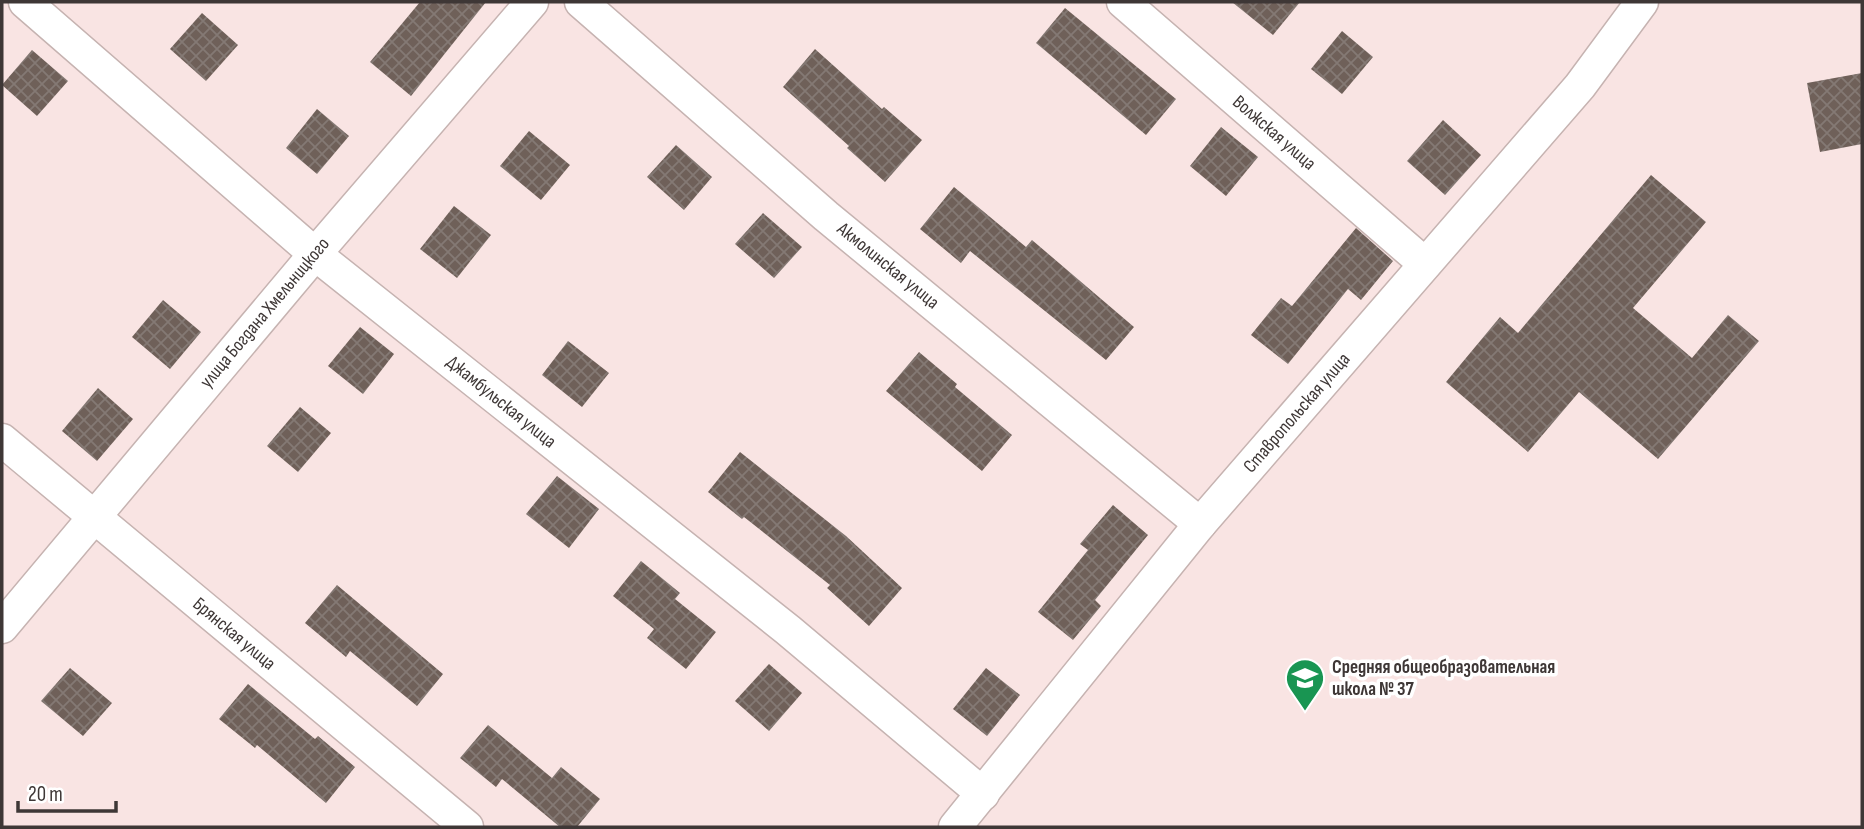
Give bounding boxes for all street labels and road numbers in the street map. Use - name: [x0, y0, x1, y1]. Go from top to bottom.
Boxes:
- street label: Волжская улица: [1228, 91, 1320, 175]
- street label: Акмолинская улица: [832, 217, 944, 314]
- street label: улица Богдана Хмельницкого: [195, 233, 335, 393]
- street label: Ставропольская улица: [1239, 348, 1355, 478]
- street label: Джамбульская улица: [441, 351, 561, 453]
- street label: Брянская улица: [188, 593, 280, 675]

